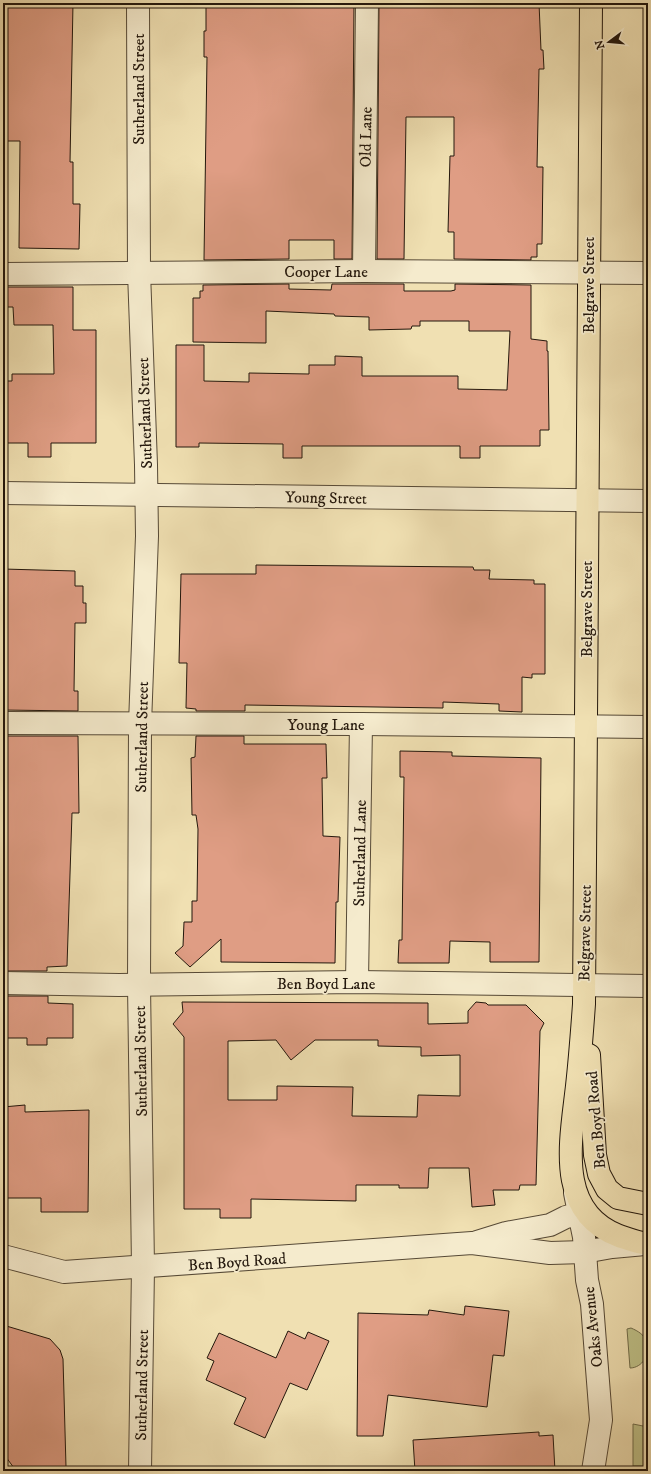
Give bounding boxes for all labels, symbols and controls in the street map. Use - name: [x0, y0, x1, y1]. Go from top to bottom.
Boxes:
- north arrow: [589, 22, 629, 62]
- street label: Sutherland Street: [129, 33, 149, 145]
- text: N: [592, 38, 608, 51]
- street label: Old Lane: [355, 106, 377, 168]
- street label: Belgrave Street: [579, 237, 599, 333]
- street label: Cooper Lane: [284, 262, 368, 282]
- street label: Sutherland Street: [133, 357, 157, 469]
- street label: Young Street: [285, 487, 367, 509]
- street label: Belgrave Street: [577, 561, 597, 657]
- street label: Sutherland Street: [131, 681, 153, 793]
- street label: Young Lane: [287, 715, 365, 735]
- street label: Sutherland Lane: [349, 799, 371, 907]
- street label: Belgrave Street: [574, 884, 596, 982]
- street label: Ben Boyd Lane: [277, 974, 376, 994]
- street label: Sutherland Street: [130, 1005, 152, 1117]
- street label: Ben Boyd Road: [582, 1070, 610, 1170]
- street label: Ben Boyd Road: [187, 1249, 287, 1275]
- street label: Oaks Avenue: [579, 1285, 607, 1368]
- street label: Sutherland Street: [131, 1329, 153, 1441]

